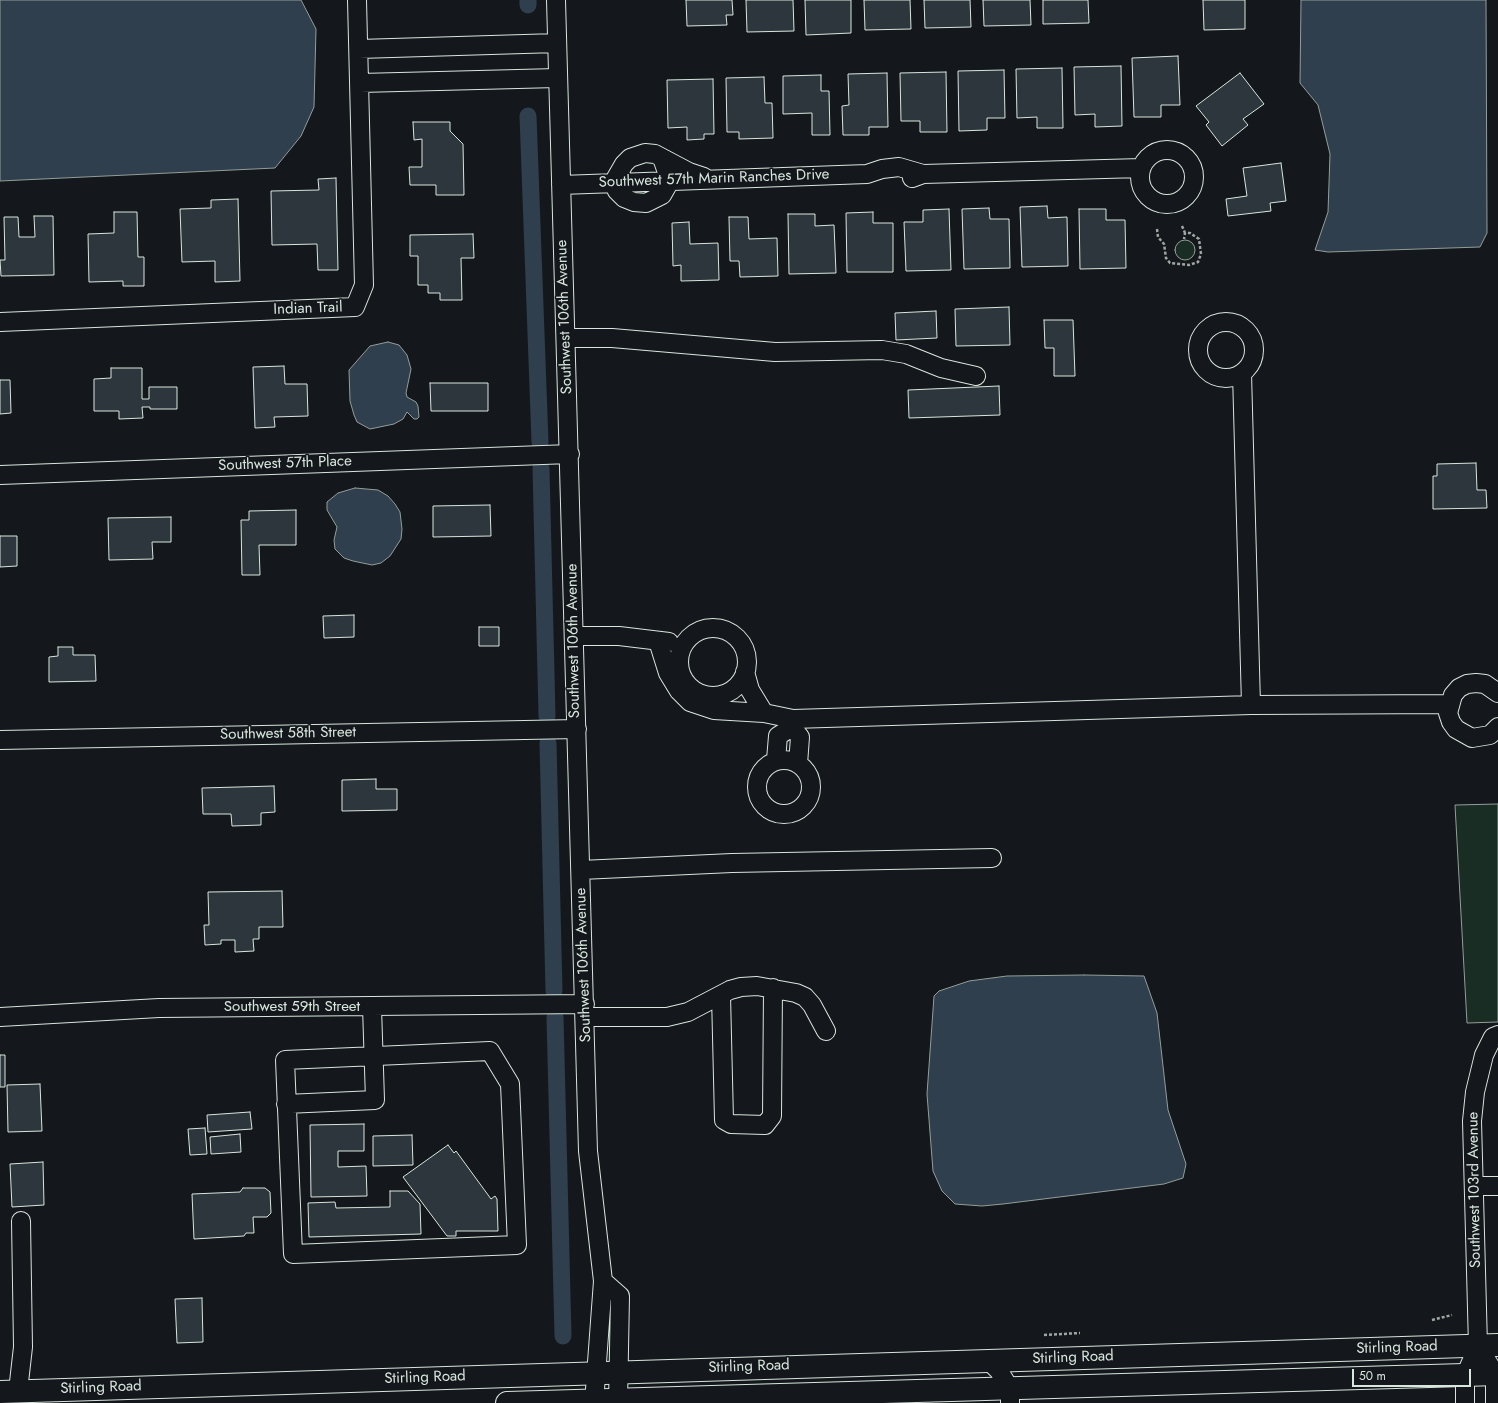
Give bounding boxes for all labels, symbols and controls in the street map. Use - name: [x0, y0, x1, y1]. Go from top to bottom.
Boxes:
- street label: Southwest 57th Marin Ranches Drive: [598, 166, 830, 192]
- street label: Southwest 106th Avenue: [553, 239, 577, 395]
- street label: Indian Trail: [273, 299, 343, 319]
- street label: Southwest 57th Place: [218, 453, 352, 475]
- street label: Southwest 106th Avenue: [564, 564, 584, 718]
- street label: Southwest 58th Street: [220, 724, 356, 744]
- street label: Southwest 106th Avenue: [572, 887, 596, 1043]
- street label: Southwest 59th Street: [224, 998, 360, 1016]
- street label: Southwest 103rd Avenue: [1465, 1112, 1485, 1268]
- street label: Stirling Road: [1356, 1338, 1438, 1358]
- street label: Stirling Road: [1032, 1348, 1114, 1368]
- street label: Stirling Road: [708, 1357, 790, 1377]
- scale bar: [1354, 1361, 1473, 1387]
- text: 50 m: [1359, 1367, 1386, 1385]
- street label: Stirling Road: [384, 1368, 466, 1388]
- street label: Stirling Road: [60, 1378, 142, 1398]

